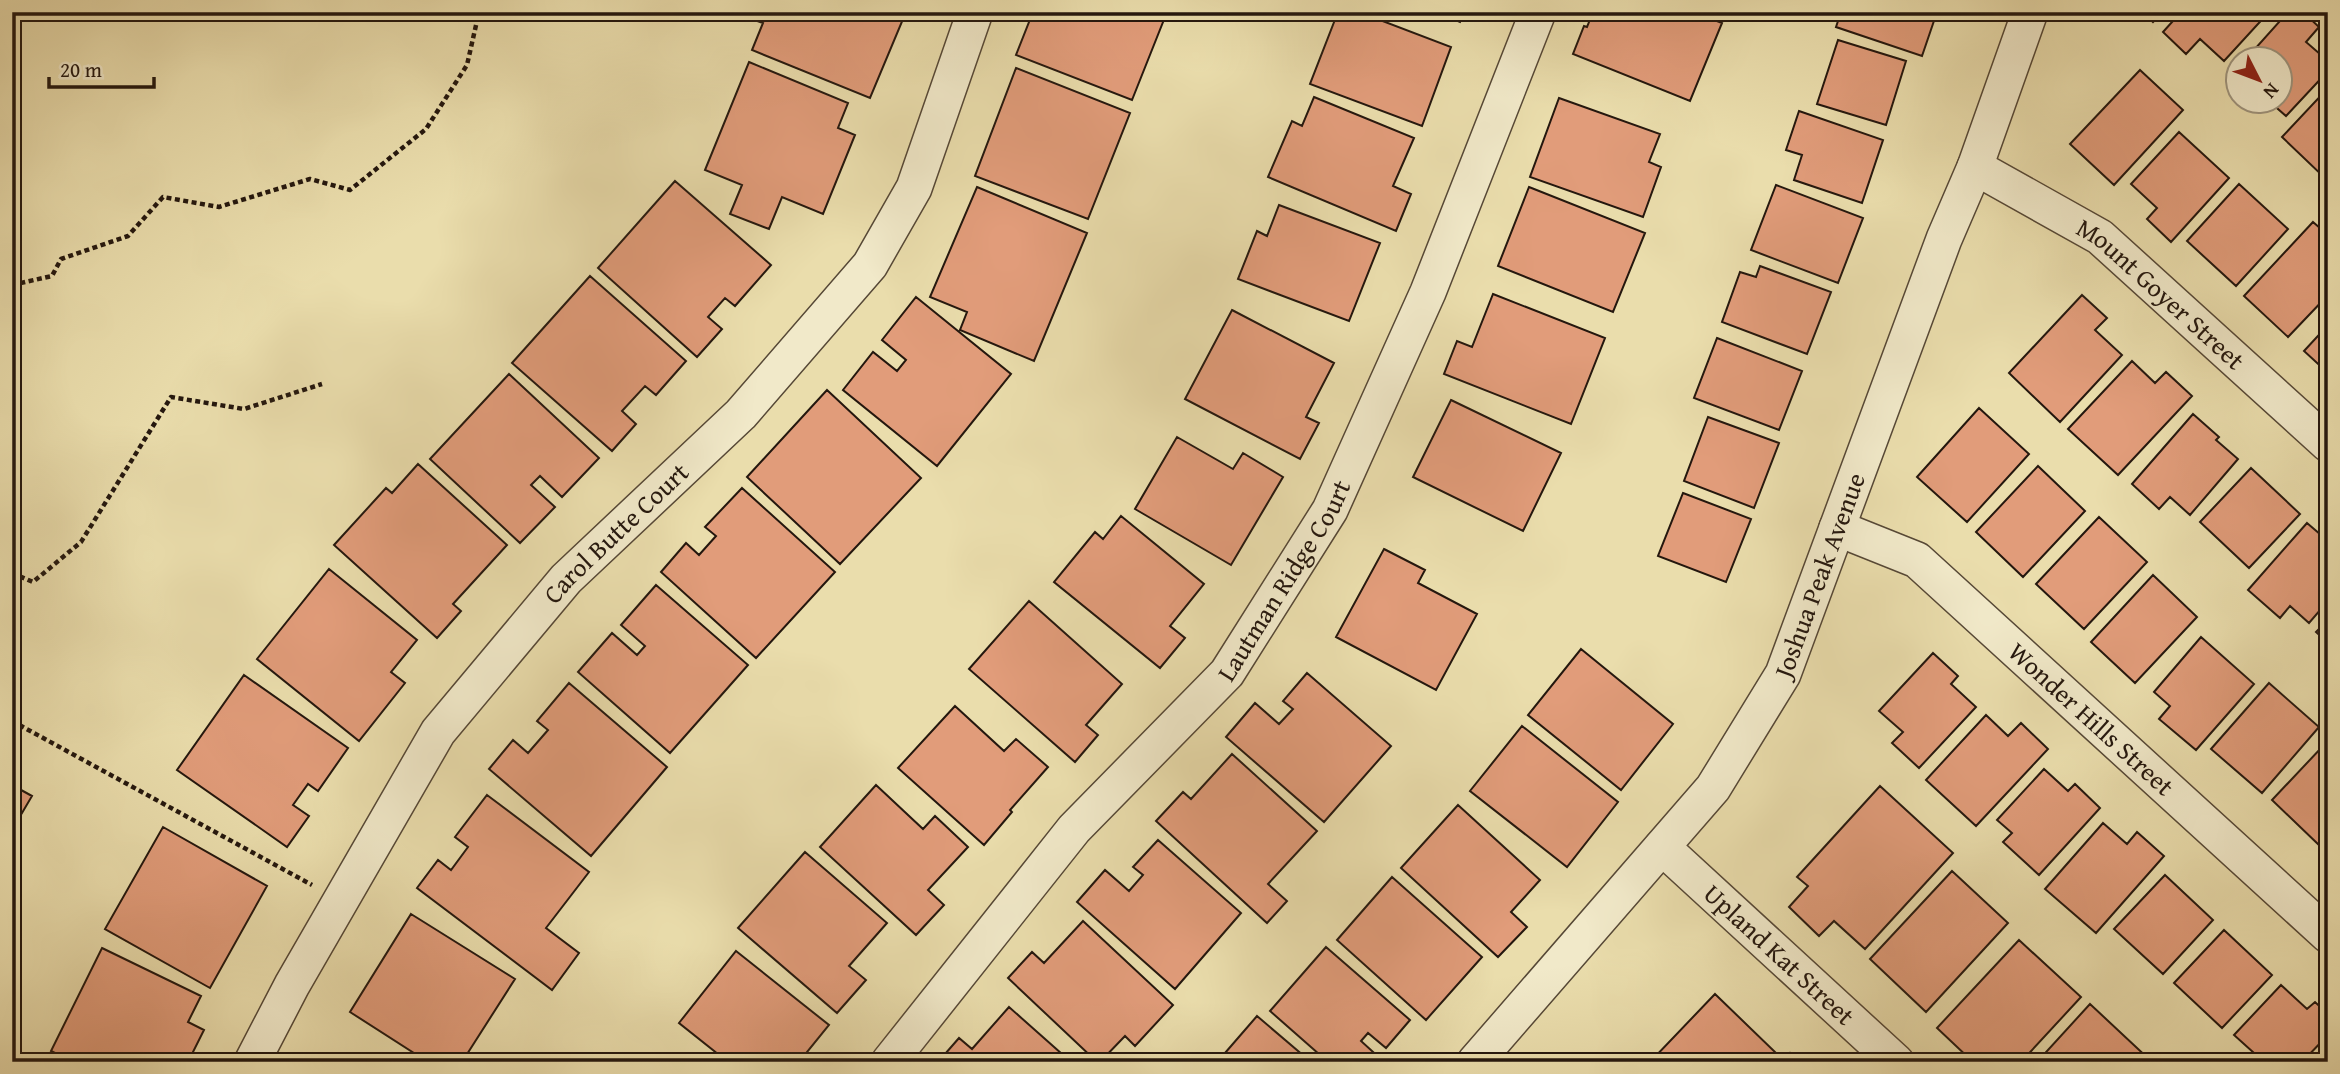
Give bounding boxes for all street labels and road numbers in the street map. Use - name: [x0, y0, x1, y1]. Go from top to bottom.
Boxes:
- street label: Mount Goyer Street: [2070, 208, 2254, 379]
- street label: Carol Butte Court: [533, 453, 697, 612]
- street label: Joshua Peak Avenue: [1762, 467, 1875, 686]
- street label: Lautman Ridge Court: [1207, 473, 1360, 688]
- street label: Wonder Hills Street: [2000, 633, 2183, 805]
- street label: Upland Kat Street: [1695, 874, 1864, 1034]

